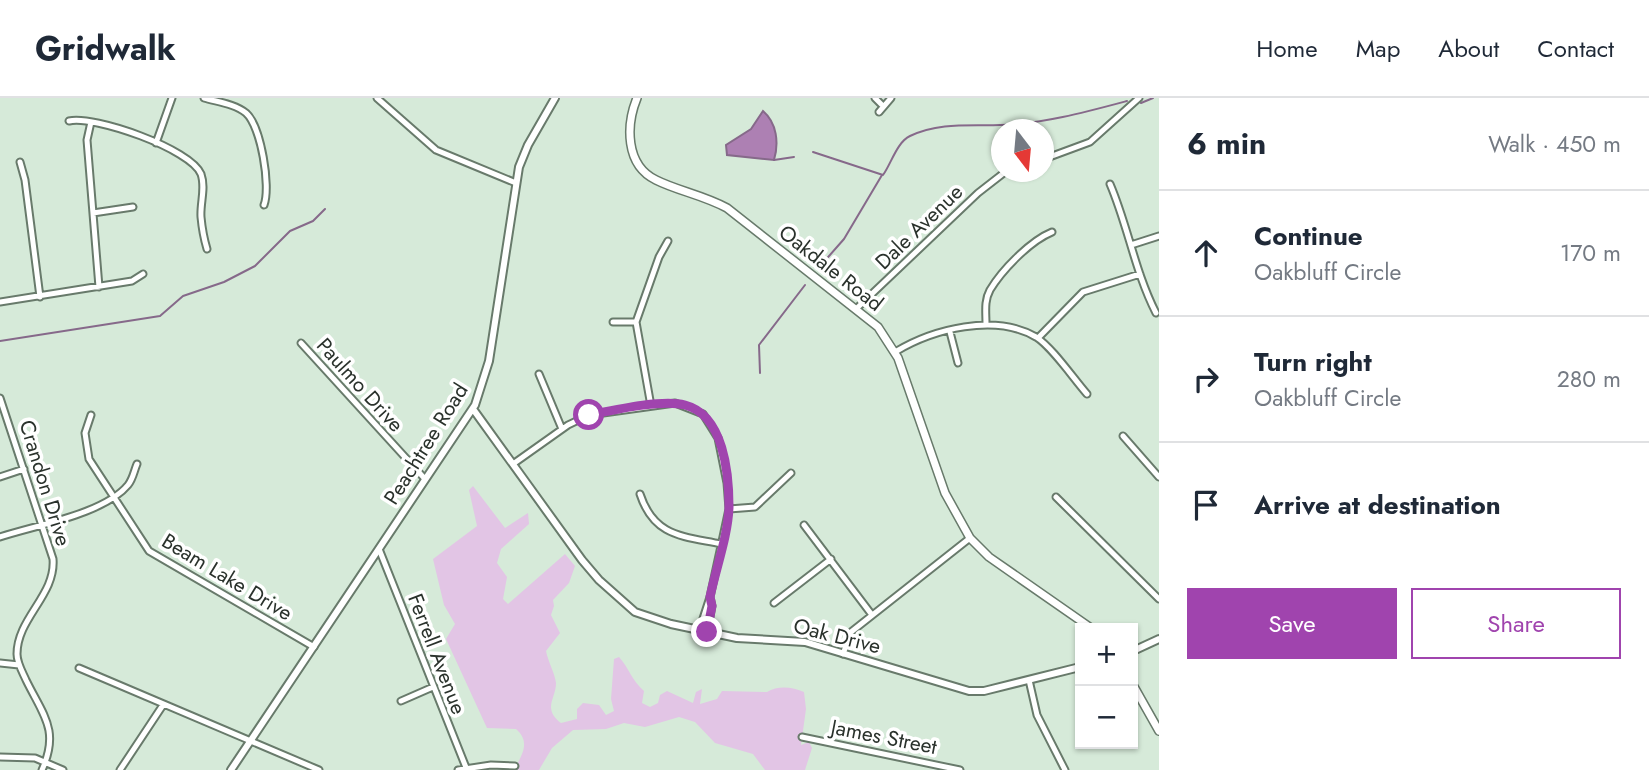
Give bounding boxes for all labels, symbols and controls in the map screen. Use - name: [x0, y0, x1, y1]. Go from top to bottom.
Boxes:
- text: Gridwalk: [35, 25, 176, 72]
- text: Home: [1256, 31, 1318, 66]
- text: Map: [1356, 31, 1400, 66]
- text: About: [1438, 31, 1499, 66]
- text: Contact: [1537, 31, 1614, 66]
- north arrow: [991, 119, 1054, 182]
- text: 6 min: [1187, 122, 1266, 165]
- text: Walk · 450 m: [1488, 127, 1621, 161]
- street label: Dale Avenue: [868, 177, 970, 277]
- text: Continue: [1254, 217, 1363, 255]
- street label: Oakdale Road: [772, 218, 890, 318]
- icon: ahead: [1187, 234, 1225, 272]
- text: 170 m: [1560, 236, 1621, 270]
- text: Oakbluff Circle: [1254, 255, 1401, 289]
- street label: Paulmo Drive: [309, 331, 411, 439]
- text: Turn right: [1254, 343, 1372, 381]
- icon: right: [1187, 360, 1225, 398]
- text: 280 m: [1557, 362, 1621, 396]
- street label: Peachtree Road: [377, 378, 475, 510]
- text: Oakbluff Circle: [1254, 381, 1401, 415]
- route start: [573, 399, 604, 430]
- street label: Crandon Drive: [12, 416, 78, 550]
- icon: arrive: [1187, 486, 1225, 524]
- text: Arrive at destination: [1254, 486, 1501, 524]
- street label: Beam Lake Drive: [156, 526, 298, 628]
- button: Save: [1187, 588, 1397, 659]
- button: Share: [1411, 588, 1621, 659]
- street label: Ferrell Avenue: [400, 589, 474, 719]
- street label: Oak Drive: [790, 611, 884, 661]
- route end: [691, 616, 722, 647]
- map controls: [1075, 623, 1138, 749]
- button: +: [1075, 623, 1138, 686]
- button: −: [1075, 686, 1138, 749]
- street label: James Street: [826, 711, 939, 762]

